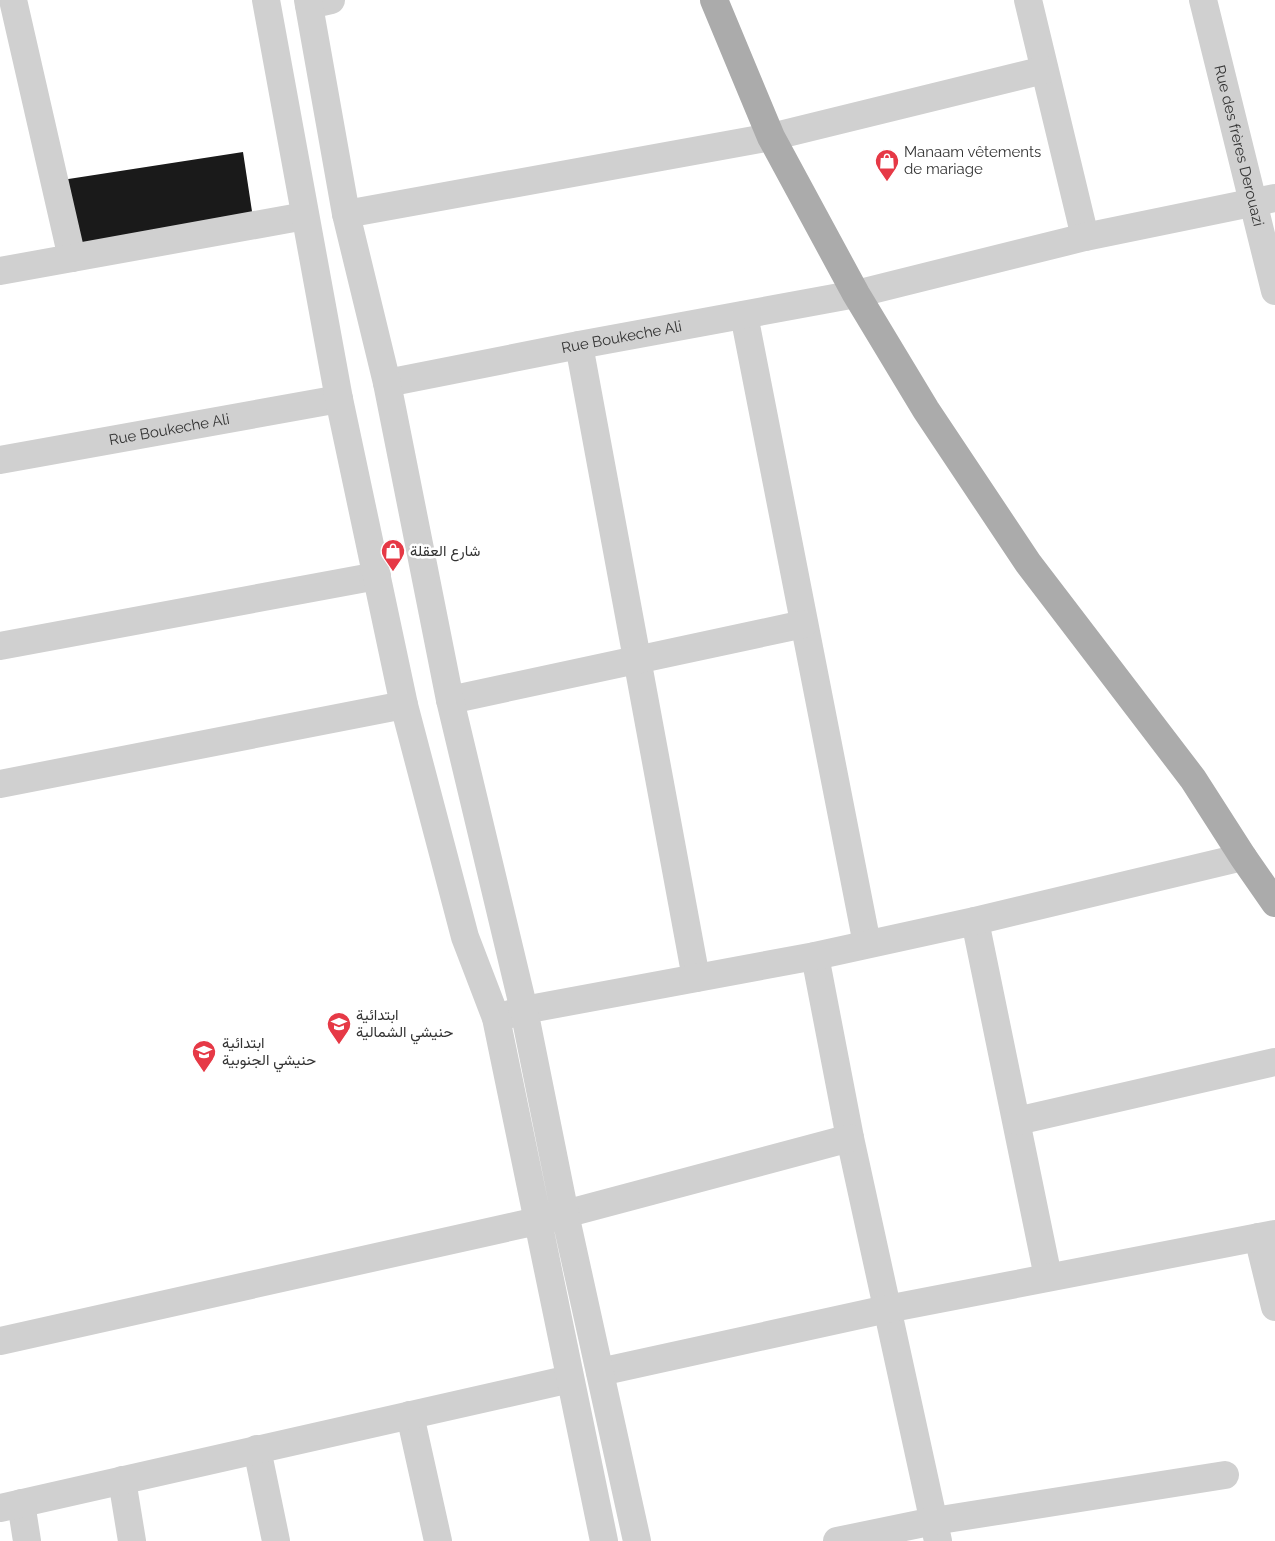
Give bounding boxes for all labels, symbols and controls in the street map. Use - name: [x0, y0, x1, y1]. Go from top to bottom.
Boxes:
- street label: Rue des frères Derouazi: [1210, 63, 1268, 228]
- place label: Manaam vêtements de mariage: [904, 143, 1041, 178]
- shop icon: Manaam vêtements de mariage: [874, 148, 900, 182]
- street label: Rue Boukeche Ali: [560, 317, 683, 357]
- street label: Rue Boukeche Ali: [108, 410, 231, 449]
- shop icon: شارع العقلة: [380, 538, 406, 572]
- place label: شارع العقلة: [410, 542, 481, 562]
- place label: ابتدائية حنيشي الشمالية: [356, 1006, 453, 1045]
- school or university icon: ابتدائية حنيشي الشمالية: [326, 1011, 352, 1045]
- place label: ابتدائية حنيشي الجنوبية: [222, 1034, 316, 1073]
- school or university icon: ابتدائية حنيشي الجنوبية: [191, 1039, 217, 1073]

